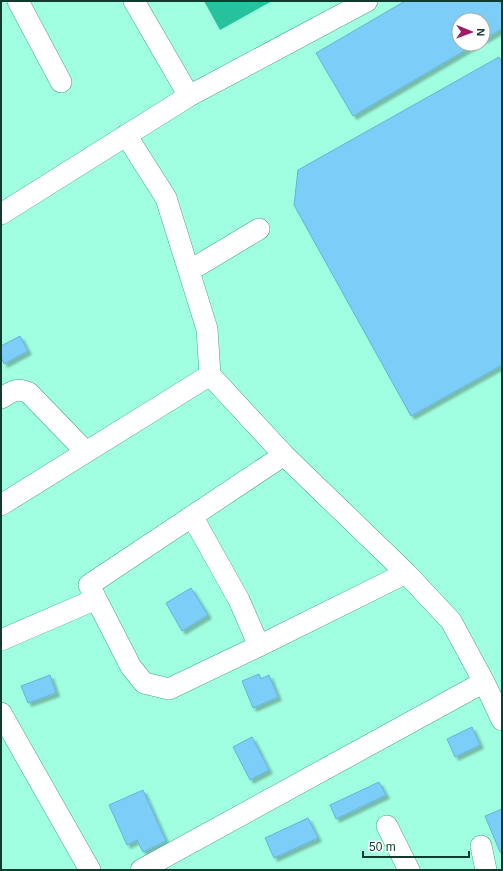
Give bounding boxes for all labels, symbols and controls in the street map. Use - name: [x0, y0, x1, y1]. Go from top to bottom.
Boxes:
- north arrow: [451, 12, 491, 52]
- text: N: [475, 28, 487, 36]
- scale bar: [363, 833, 469, 859]
- text: 50 m: [369, 840, 396, 854]

